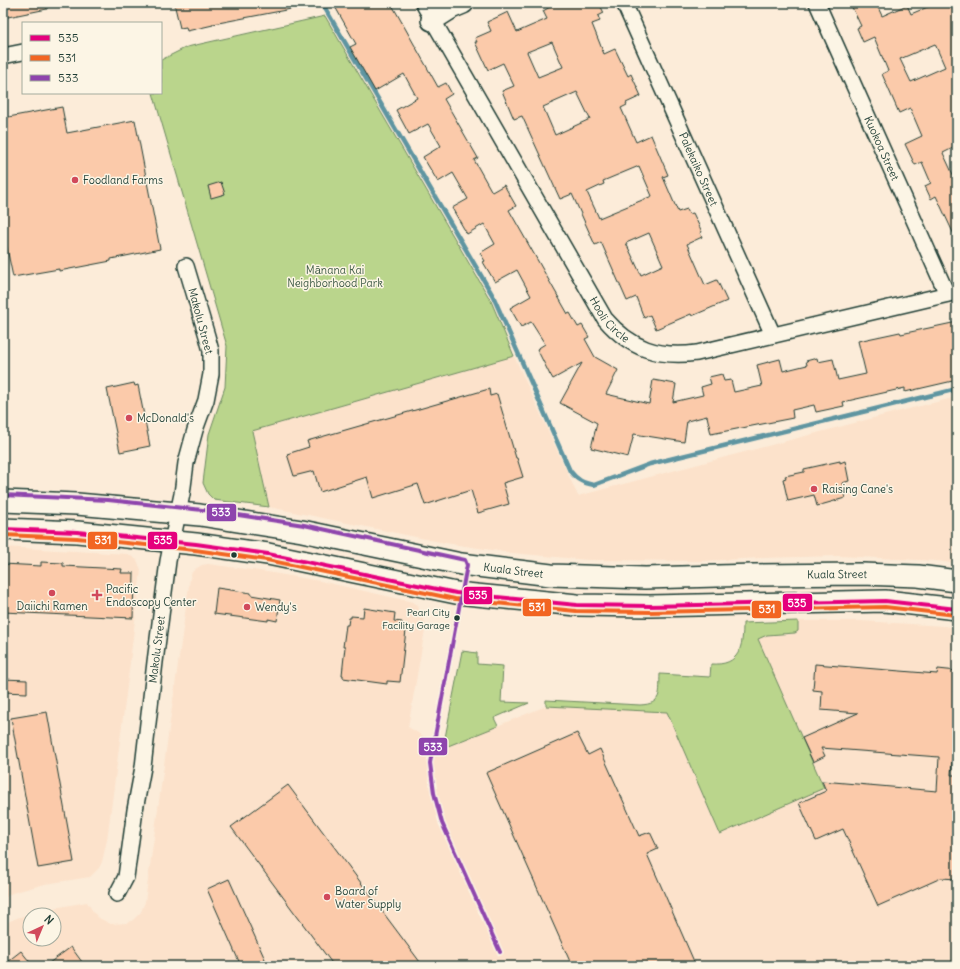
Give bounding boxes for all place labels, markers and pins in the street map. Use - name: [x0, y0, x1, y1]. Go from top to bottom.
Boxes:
- place label: Foodland Farms: [83, 173, 163, 187]
- marker: Foodland Farms: [70, 175, 80, 185]
- place label: McDonald's: [137, 411, 194, 425]
- marker: McDonald's: [124, 413, 134, 423]
- place label: Raising Cane's: [822, 482, 893, 496]
- marker: Raising Cane's: [809, 484, 819, 494]
- unlabelled marker: [229, 550, 239, 560]
- place label: Pacific Endoscopy Center: [106, 582, 197, 609]
- marker: Daiichi Ramen: [47, 588, 57, 598]
- marker: Pacific Endoscopy Center: [91, 589, 103, 601]
- place label: Daiichi Ramen: [16, 599, 88, 613]
- place label: Wendy's: [255, 600, 297, 614]
- marker: Wendy's: [242, 602, 252, 612]
- place label: Pearl City Facility Garage: [382, 606, 450, 632]
- marker: Pearl City Facility Garage: [452, 613, 462, 623]
- place label: Board of Water Supply: [335, 884, 401, 911]
- marker: Board of Water Supply: [322, 892, 332, 902]

